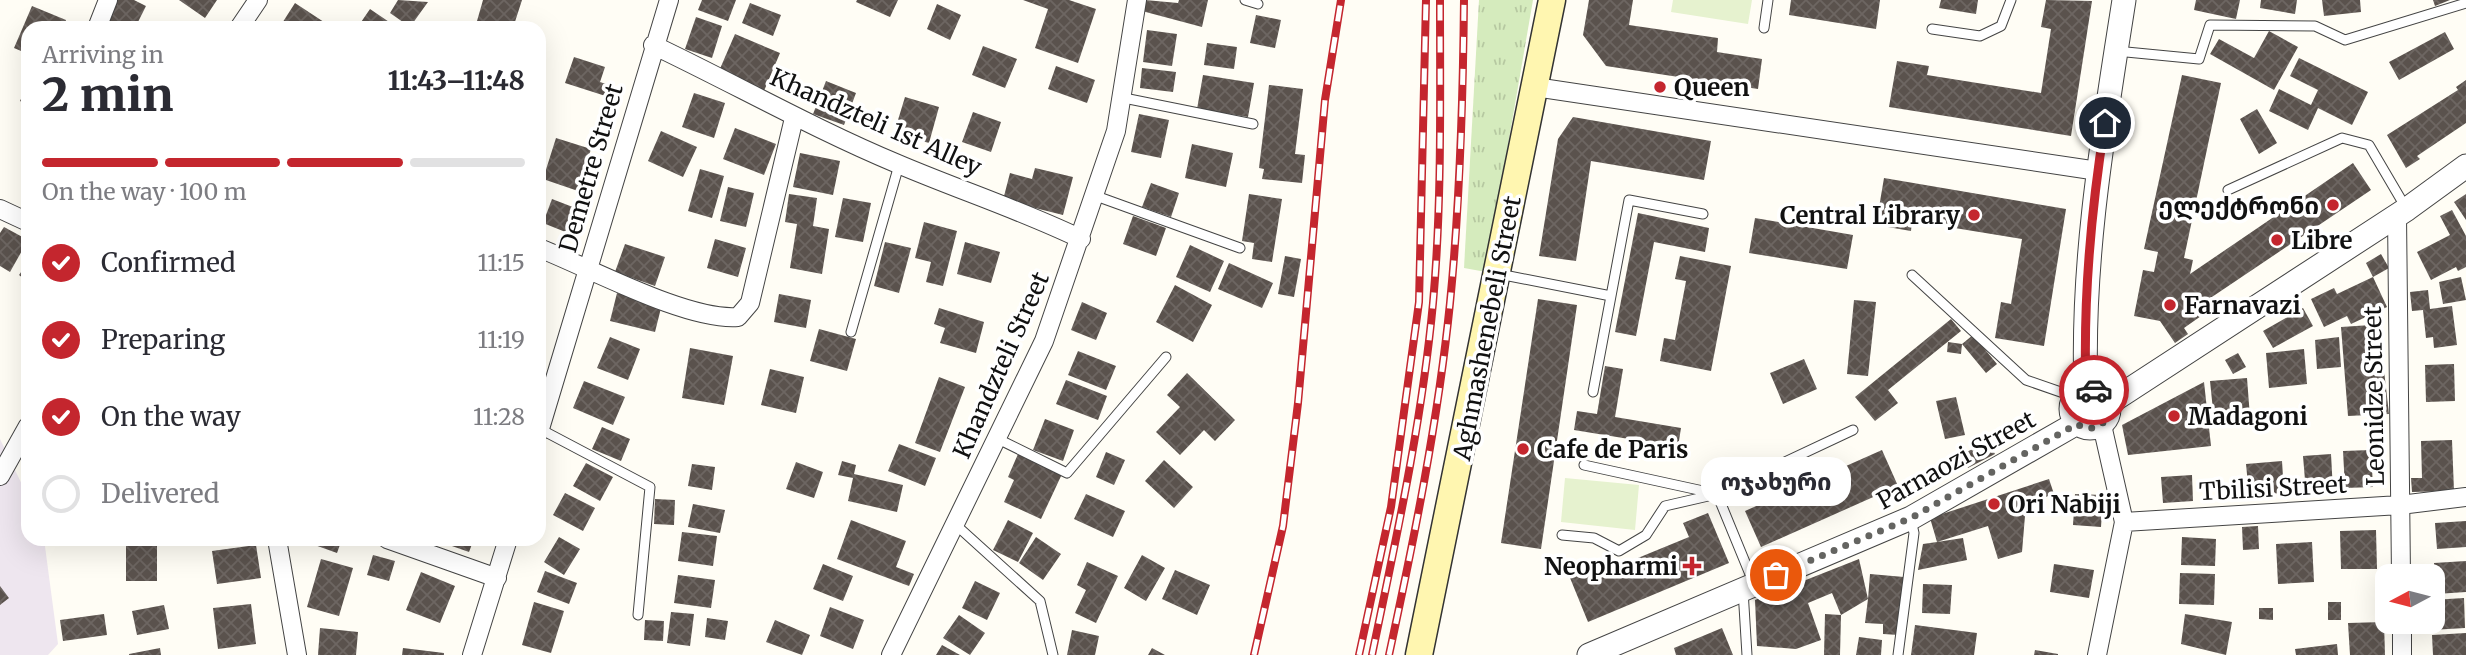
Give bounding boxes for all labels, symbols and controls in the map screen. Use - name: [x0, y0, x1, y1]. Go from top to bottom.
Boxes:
- text: Arriving in: [42, 40, 164, 69]
- street label: Khandzteli 1st Alley: [765, 61, 987, 183]
- text: 11:43–11:48: [388, 64, 525, 97]
- text: 2 min: [42, 66, 174, 124]
- place label: Queen: [1674, 72, 1750, 103]
- street label: Demetre Street: [552, 79, 630, 256]
- marker: Queen: [1652, 79, 1668, 95]
- pin: [2075, 93, 2135, 153]
- icon: home: [2086, 104, 2124, 142]
- text: On the way · 100 m: [42, 177, 247, 206]
- place label: ელექტრონი: [2159, 190, 2319, 221]
- street label: Aghmashenebeli Street: [1446, 192, 1528, 464]
- marker: ელექტრონი: [2325, 197, 2341, 213]
- place label: Central Library: [1780, 200, 1961, 231]
- marker: Central Library: [1966, 207, 1982, 223]
- place label: Libre: [2291, 225, 2353, 256]
- marker: Libre: [2269, 232, 2285, 248]
- icon: check: [42, 244, 80, 282]
- text: Confirmed: [101, 246, 236, 279]
- text: 11:15: [478, 248, 525, 277]
- street label: Khandzteli Street: [946, 266, 1056, 463]
- place label: Farnavazi: [2184, 290, 2301, 321]
- marker: Farnavazi: [2162, 297, 2178, 313]
- street label: Leonidze Street: [2357, 305, 2391, 486]
- icon: check: [42, 321, 80, 359]
- text: Preparing: [101, 323, 225, 356]
- text: 11:19: [477, 325, 525, 354]
- courier: [2059, 355, 2129, 425]
- icon: car: [2075, 371, 2113, 409]
- icon: check: [42, 398, 80, 436]
- text: On the way: [101, 400, 241, 433]
- place label: Madagoni: [2188, 401, 2308, 432]
- text: 11:28: [473, 402, 525, 431]
- street label: Parnaozi Street: [1871, 403, 2041, 516]
- marker: Madagoni: [2166, 408, 2182, 424]
- place label: Cafe de Paris: [1537, 434, 1688, 465]
- marker: Cafe de Paris: [1515, 441, 1531, 457]
- callout: ოჯახური: [1701, 456, 1851, 505]
- text: ოჯახური: [1721, 467, 1831, 496]
- street label: Tbilisi Street: [2198, 469, 2348, 507]
- text: Delivered: [101, 477, 220, 510]
- place label: Ori Nabiji: [2008, 489, 2121, 520]
- marker: Ori Nabiji: [1986, 496, 2002, 512]
- pin: [1746, 545, 1806, 605]
- place label: Neopharmi: [1544, 551, 1678, 582]
- icon: bag: [1757, 556, 1795, 594]
- marker: Neopharmi: [1684, 558, 1700, 574]
- north arrow: [2375, 564, 2445, 634]
- map controls: [2375, 564, 2445, 634]

